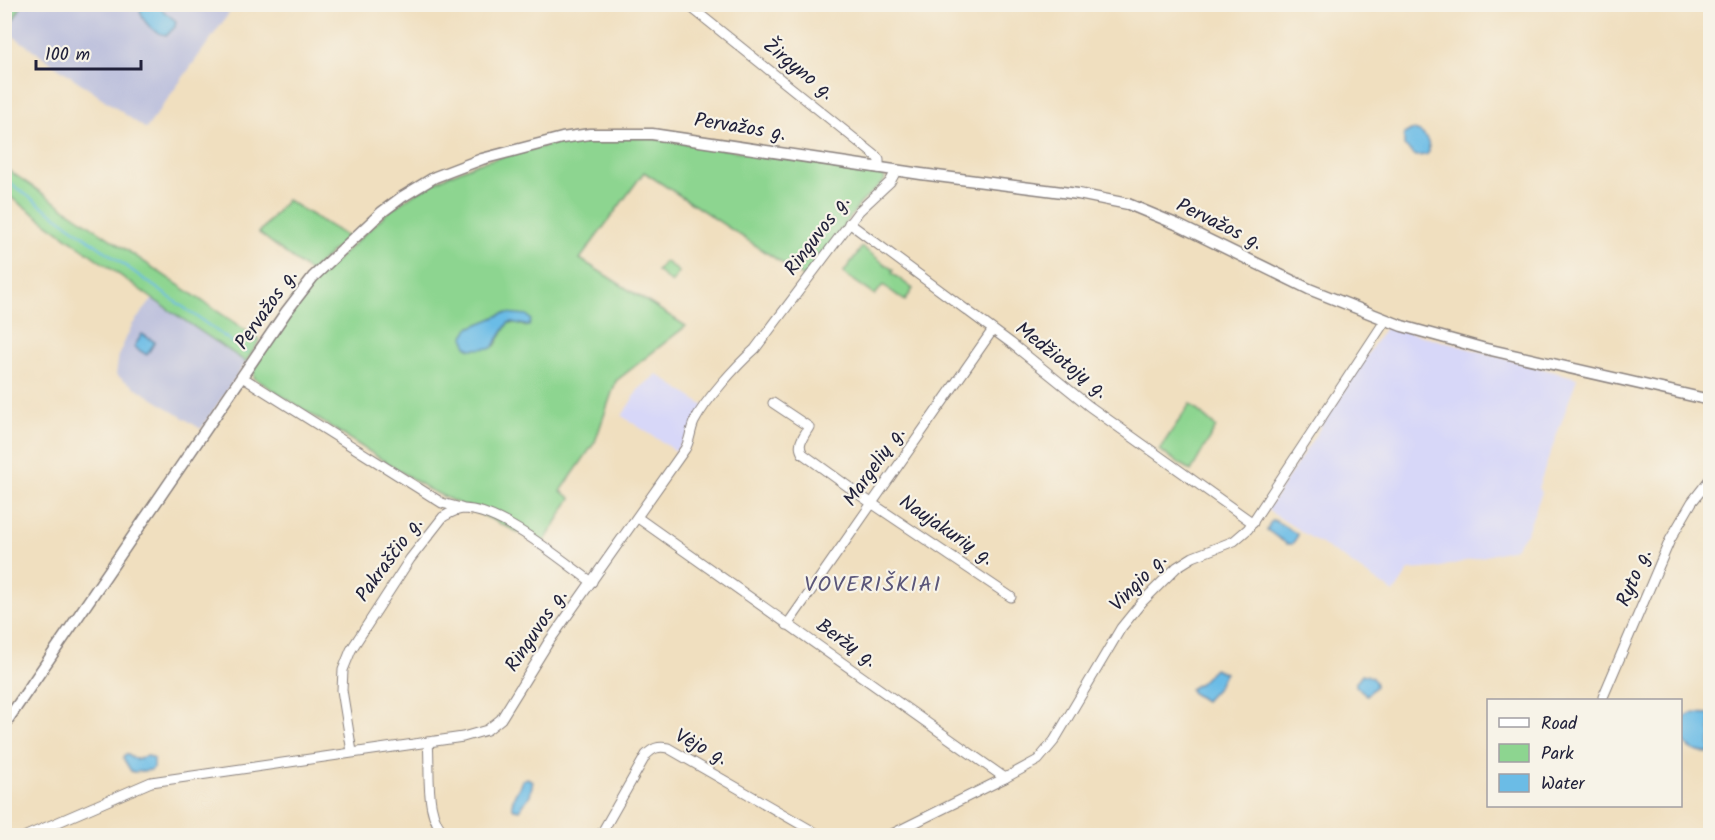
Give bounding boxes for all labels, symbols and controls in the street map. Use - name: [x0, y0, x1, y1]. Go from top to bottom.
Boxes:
- street label: Žirgyno g.: [755, 31, 841, 109]
- scale bar: [36, 33, 141, 71]
- text: 100 m: [45, 41, 90, 70]
- street label: Pervažos g.: [692, 105, 788, 151]
- street label: Ringuvos g.: [777, 189, 859, 283]
- street label: Pervažos g.: [1170, 190, 1268, 260]
- street label: Pervažos g.: [227, 263, 307, 357]
- street label: Medžiotojų g.: [1007, 314, 1115, 408]
- street label: Margelių g.: [836, 420, 914, 514]
- street label: Naujakurių g.: [892, 487, 1000, 575]
- street label: Pakraščio g.: [348, 510, 432, 610]
- street label: Ryto g.: [1609, 544, 1661, 612]
- street label: Vingio g.: [1103, 546, 1175, 620]
- district label: VOVERIŠKIAI: [804, 568, 942, 603]
- street label: Ringuvos g.: [497, 583, 577, 679]
- street label: Beržų g.: [809, 611, 883, 677]
- legend: [1487, 699, 1682, 807]
- text: Road: [1541, 710, 1578, 739]
- street label: Vėjo g.: [669, 721, 733, 775]
- text: Park: [1541, 740, 1574, 769]
- text: Water: [1541, 770, 1586, 799]

